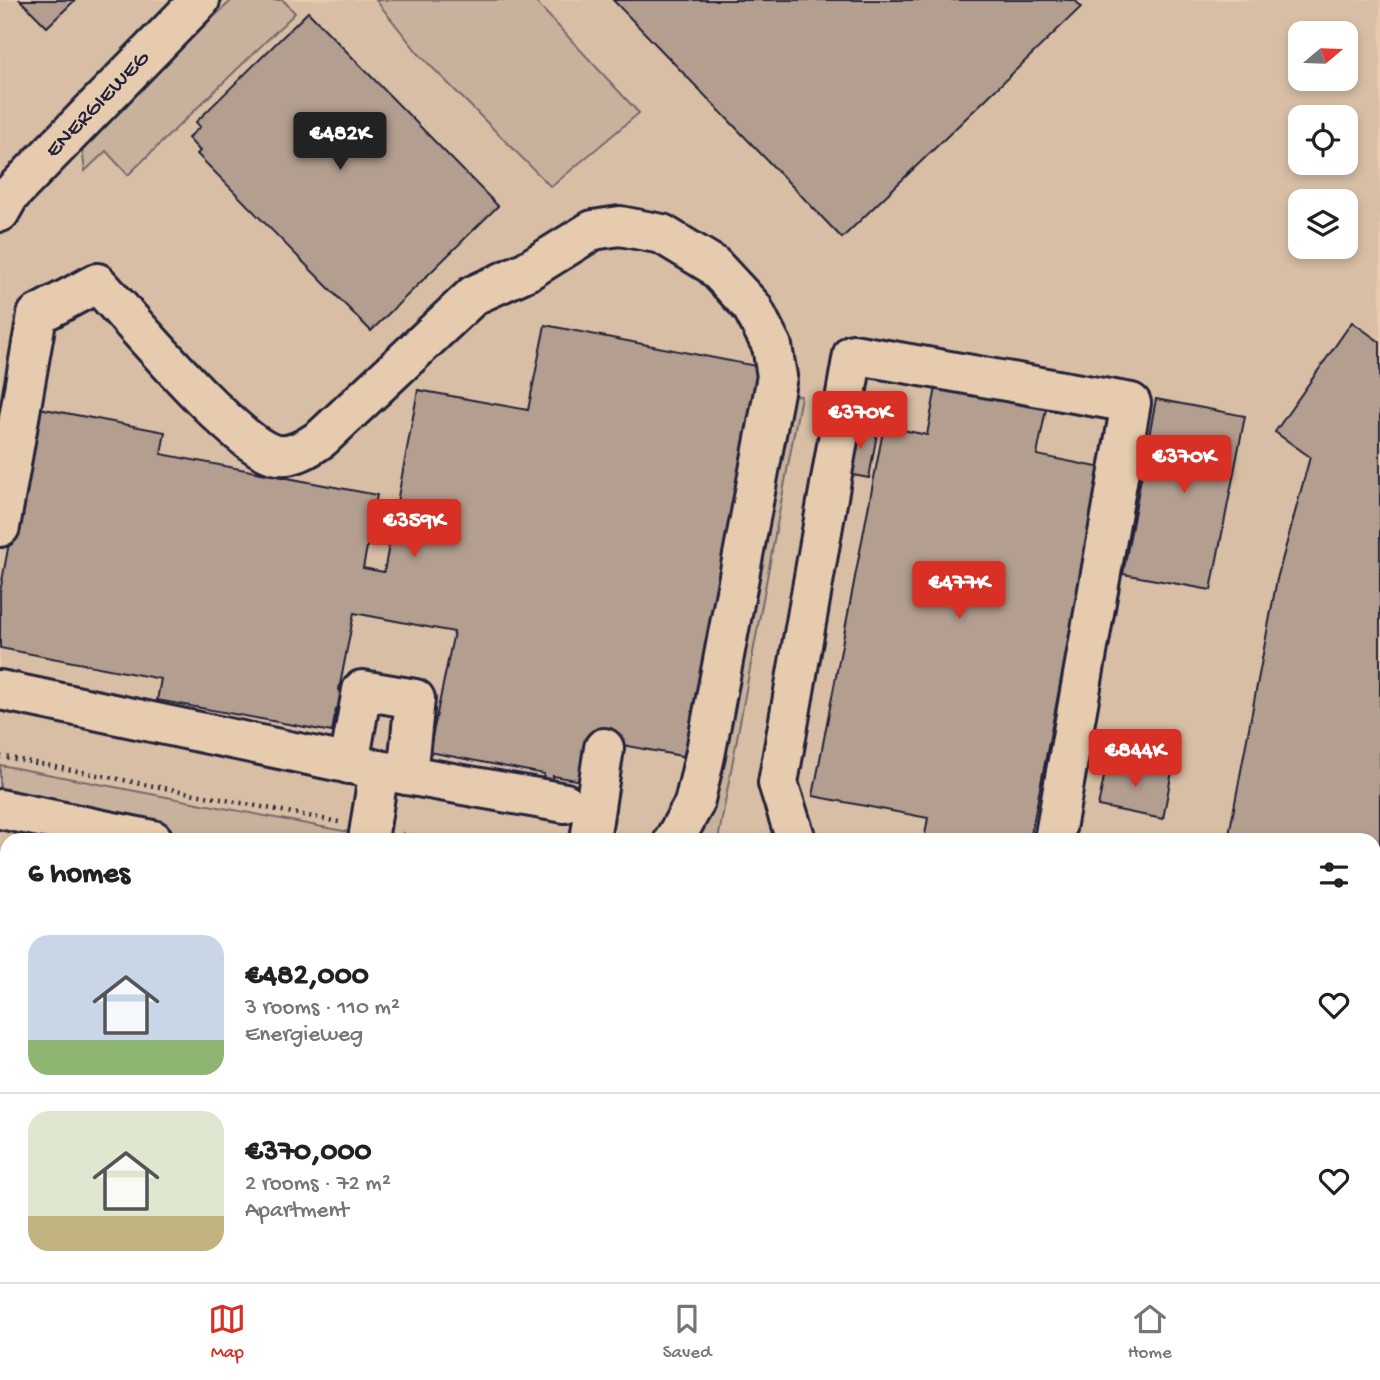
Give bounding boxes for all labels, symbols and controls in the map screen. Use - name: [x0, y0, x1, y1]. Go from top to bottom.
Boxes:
- north arrow: [1288, 21, 1358, 91]
- map controls: [1288, 21, 1358, 259]
- street label: ENERGIEWEG: [40, 45, 157, 164]
- button: locate: [1288, 105, 1358, 175]
- pin: €482K: [291, 113, 389, 172]
- text: €482K: [309, 121, 371, 148]
- button: layers: [1288, 189, 1358, 259]
- pin: €370K: [811, 392, 909, 451]
- text: €370K: [828, 400, 892, 427]
- pin: €370K: [1135, 435, 1233, 495]
- text: €370K: [1152, 444, 1216, 471]
- pin: €359K: [365, 500, 463, 559]
- text: €359K: [383, 508, 445, 535]
- pin: €477K: [910, 562, 1008, 621]
- text: €477K: [928, 570, 990, 597]
- pin: €844K: [1086, 730, 1184, 789]
- text: €844K: [1105, 738, 1165, 765]
- icon: filters: [1315, 856, 1353, 894]
- text: 6 homes: [28, 858, 130, 893]
- text: €482,000: [245, 960, 369, 995]
- icon: home: [84, 963, 168, 1047]
- icon: heart: [1315, 986, 1353, 1024]
- text: 3 rooms · 110 m²: [245, 995, 400, 1022]
- text: Energieweg: [245, 1022, 363, 1049]
- text: €370,000: [245, 1136, 372, 1171]
- icon: home: [84, 1139, 168, 1223]
- icon: heart: [1315, 1162, 1353, 1200]
- text: 2 rooms · 72 m²: [245, 1171, 391, 1198]
- text: Apartment: [245, 1198, 349, 1225]
- tab: Map: [208, 1300, 246, 1365]
- tab: Saved: [663, 1300, 711, 1365]
- tab: Home: [1128, 1300, 1172, 1365]

